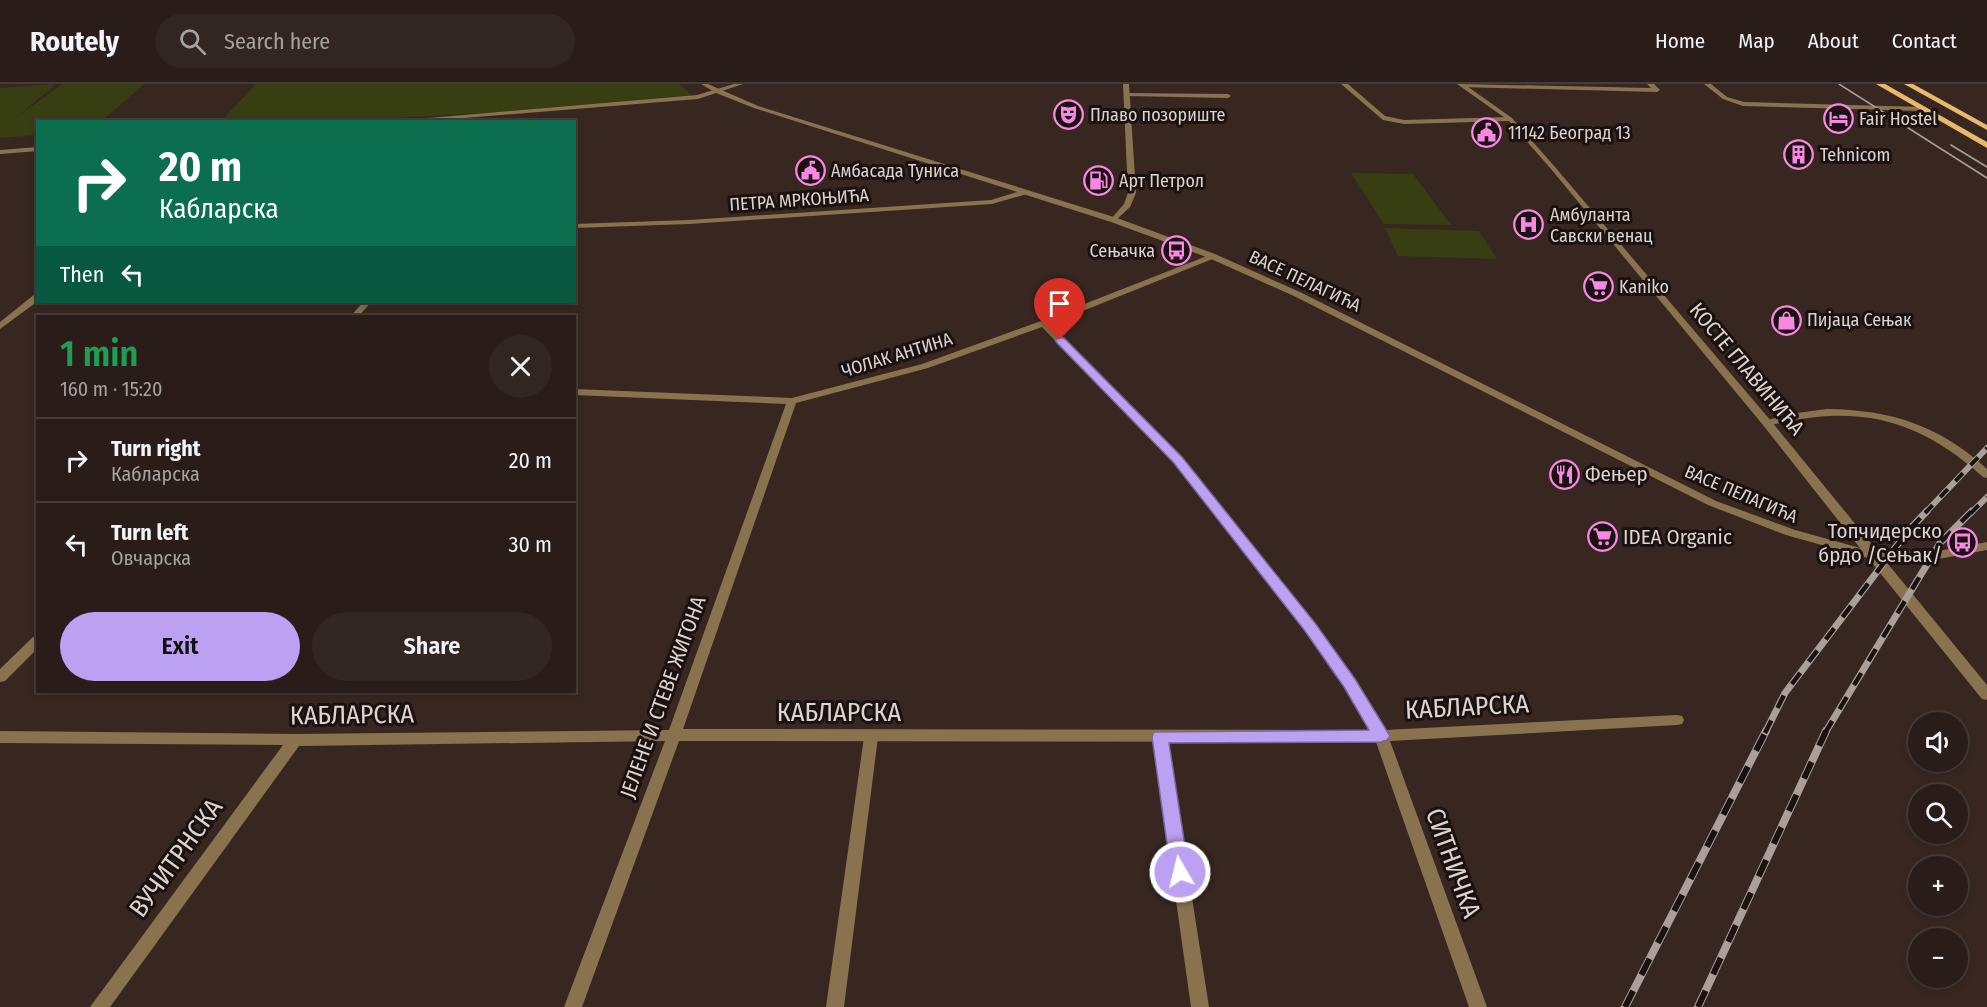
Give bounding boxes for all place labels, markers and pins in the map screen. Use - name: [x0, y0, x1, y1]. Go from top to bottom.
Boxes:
- theatre icon: Плаво позориште: [1053, 99, 1085, 131]
- hotel icon: Fair Hostel: [1822, 103, 1854, 135]
- place label: Плаво позориште: [1090, 104, 1226, 126]
- place label: Fair Hostel: [1859, 108, 1937, 130]
- public building icon: 11142 Београд 13: [1471, 117, 1503, 149]
- place label: 11142 Београд 13: [1508, 122, 1631, 144]
- building icon: Tehnicom: [1783, 139, 1815, 171]
- place label: Tehnicom: [1820, 144, 1890, 166]
- public building icon: Амбасада Туниса: [794, 155, 826, 187]
- place label: Амбасада Туниса: [831, 160, 959, 182]
- fuel station icon: Арт Петрол: [1082, 165, 1114, 197]
- place label: Арт Петрол: [1119, 170, 1204, 192]
- place label: Амбуланта Савски венац: [1550, 204, 1653, 247]
- hospital icon: Амбуланта Савски венац: [1513, 209, 1545, 241]
- bus stop icon: Сењачка: [1160, 235, 1192, 267]
- place label: Сењачка: [1089, 240, 1155, 262]
- supermarket icon: Kaniko: [1582, 271, 1614, 303]
- place label: Kaniko: [1619, 276, 1669, 298]
- pin: [1034, 278, 1085, 340]
- shop icon: Пијаца Сењак: [1770, 304, 1802, 336]
- place label: Пијаца Сењак: [1807, 309, 1912, 331]
- restaurant icon: Фењер: [1548, 458, 1580, 490]
- place label: Фењер: [1585, 461, 1648, 487]
- place label: Топчидерско брдо /Сењак/: [1818, 518, 1942, 568]
- supermarket icon: IDEA Organic: [1586, 521, 1618, 553]
- place label: IDEA Organic: [1623, 524, 1732, 550]
- bus stop icon: Топчидерско брдо /Сењак/: [1947, 527, 1979, 559]

